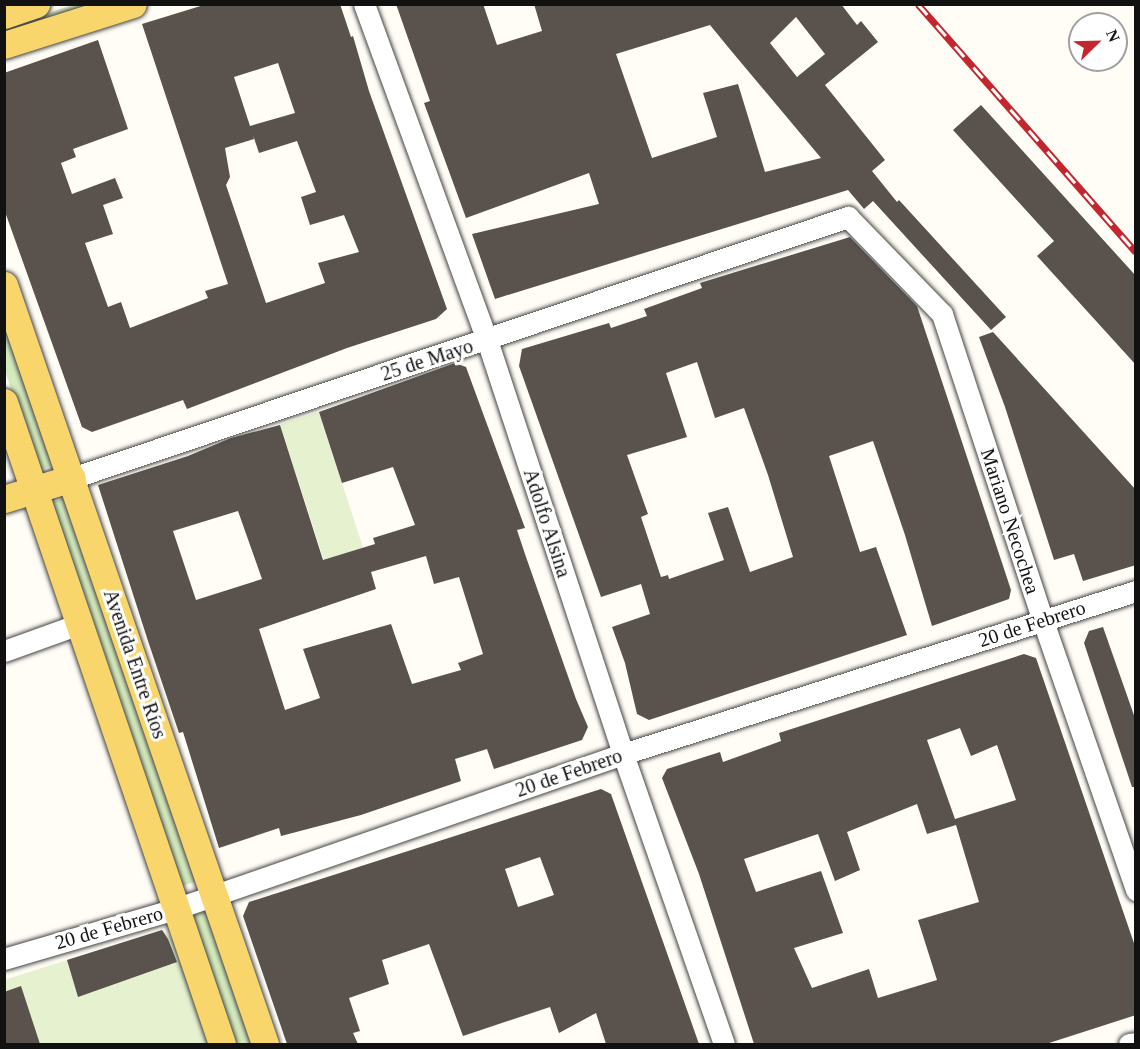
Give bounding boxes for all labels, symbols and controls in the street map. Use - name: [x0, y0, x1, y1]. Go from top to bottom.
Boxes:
- north arrow: [1068, 12, 1128, 72]
- text: N: [1103, 27, 1123, 44]
- street label: 25 de Mayo: [378, 334, 476, 386]
- street label: Mariano Necochea: [975, 445, 1045, 597]
- street label: Adolfo Alsina: [518, 465, 576, 581]
- street label: Avenida Entre Ríos: [98, 586, 172, 742]
- street label: 20 de Febrero: [975, 595, 1089, 653]
- street label: 20 de Febrero: [513, 744, 625, 802]
- street label: 20 de Febrero: [52, 901, 166, 955]

